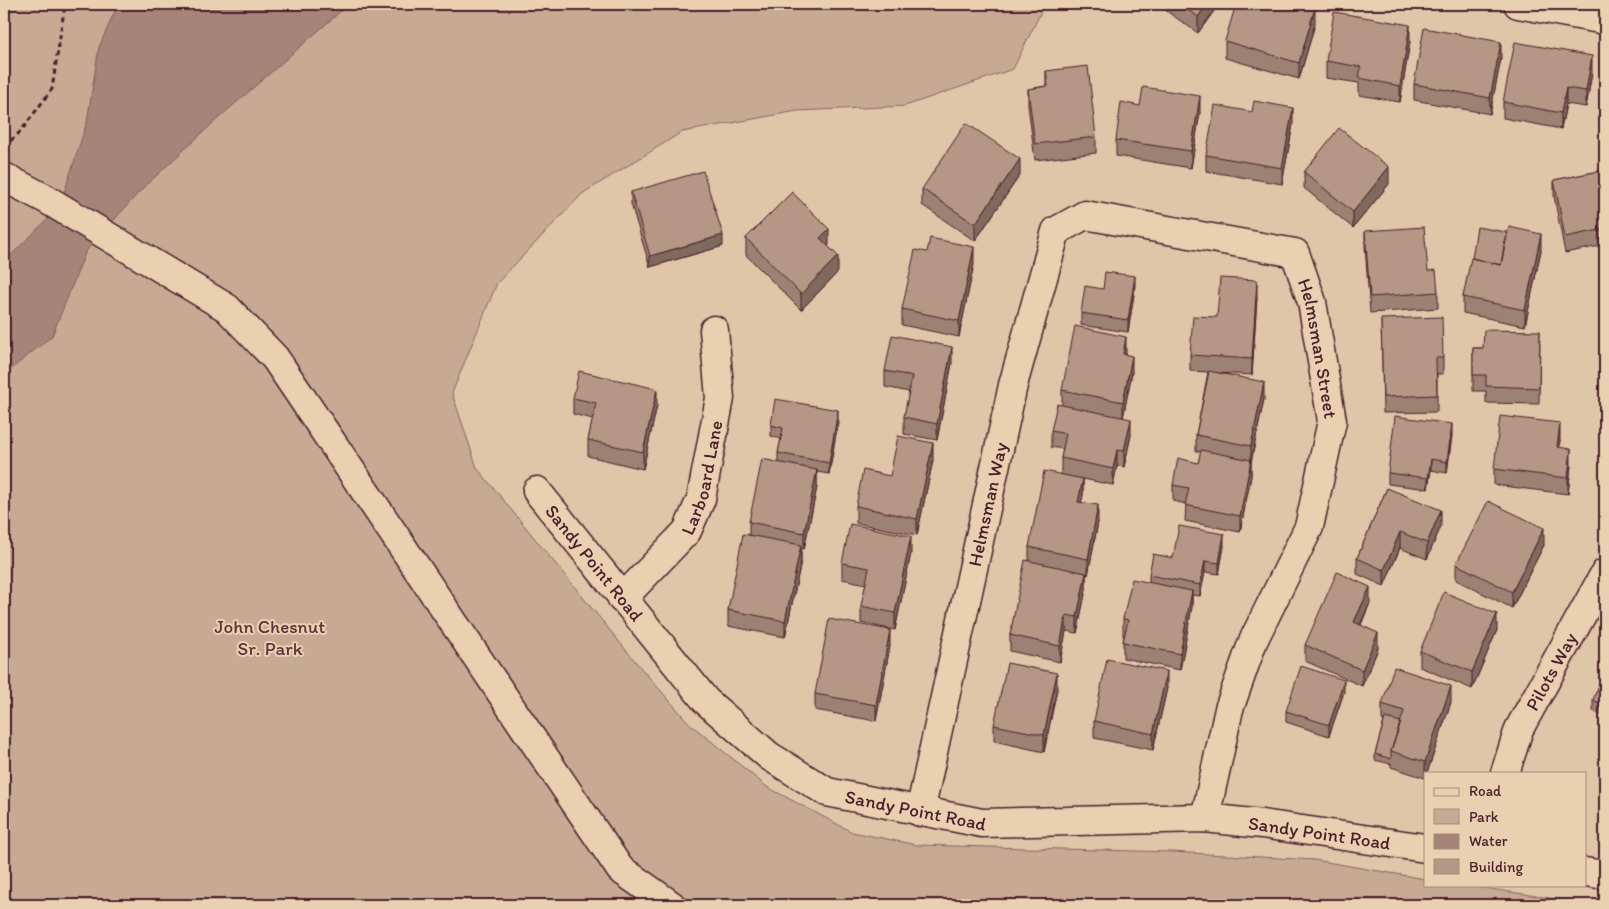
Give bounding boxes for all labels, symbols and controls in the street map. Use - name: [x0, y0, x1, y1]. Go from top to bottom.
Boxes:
- street label: Helmsman Street: [1293, 275, 1343, 420]
- street label: Larboard Lane: [675, 418, 727, 538]
- street label: Helmsman Way: [962, 440, 1012, 568]
- street label: Sandy Point Road: [541, 500, 649, 626]
- park label: John Chesnut Sr. Park: [215, 615, 325, 660]
- street label: Pilots Way: [1520, 628, 1582, 714]
- legend: [1424, 772, 1586, 886]
- text: Road: [1469, 782, 1502, 800]
- street label: Sandy Point Road: [843, 784, 989, 835]
- text: Park: [1469, 808, 1499, 826]
- street label: Sandy Point Road: [1247, 811, 1393, 854]
- text: Water: [1469, 832, 1508, 850]
- text: Building: [1469, 858, 1523, 876]

